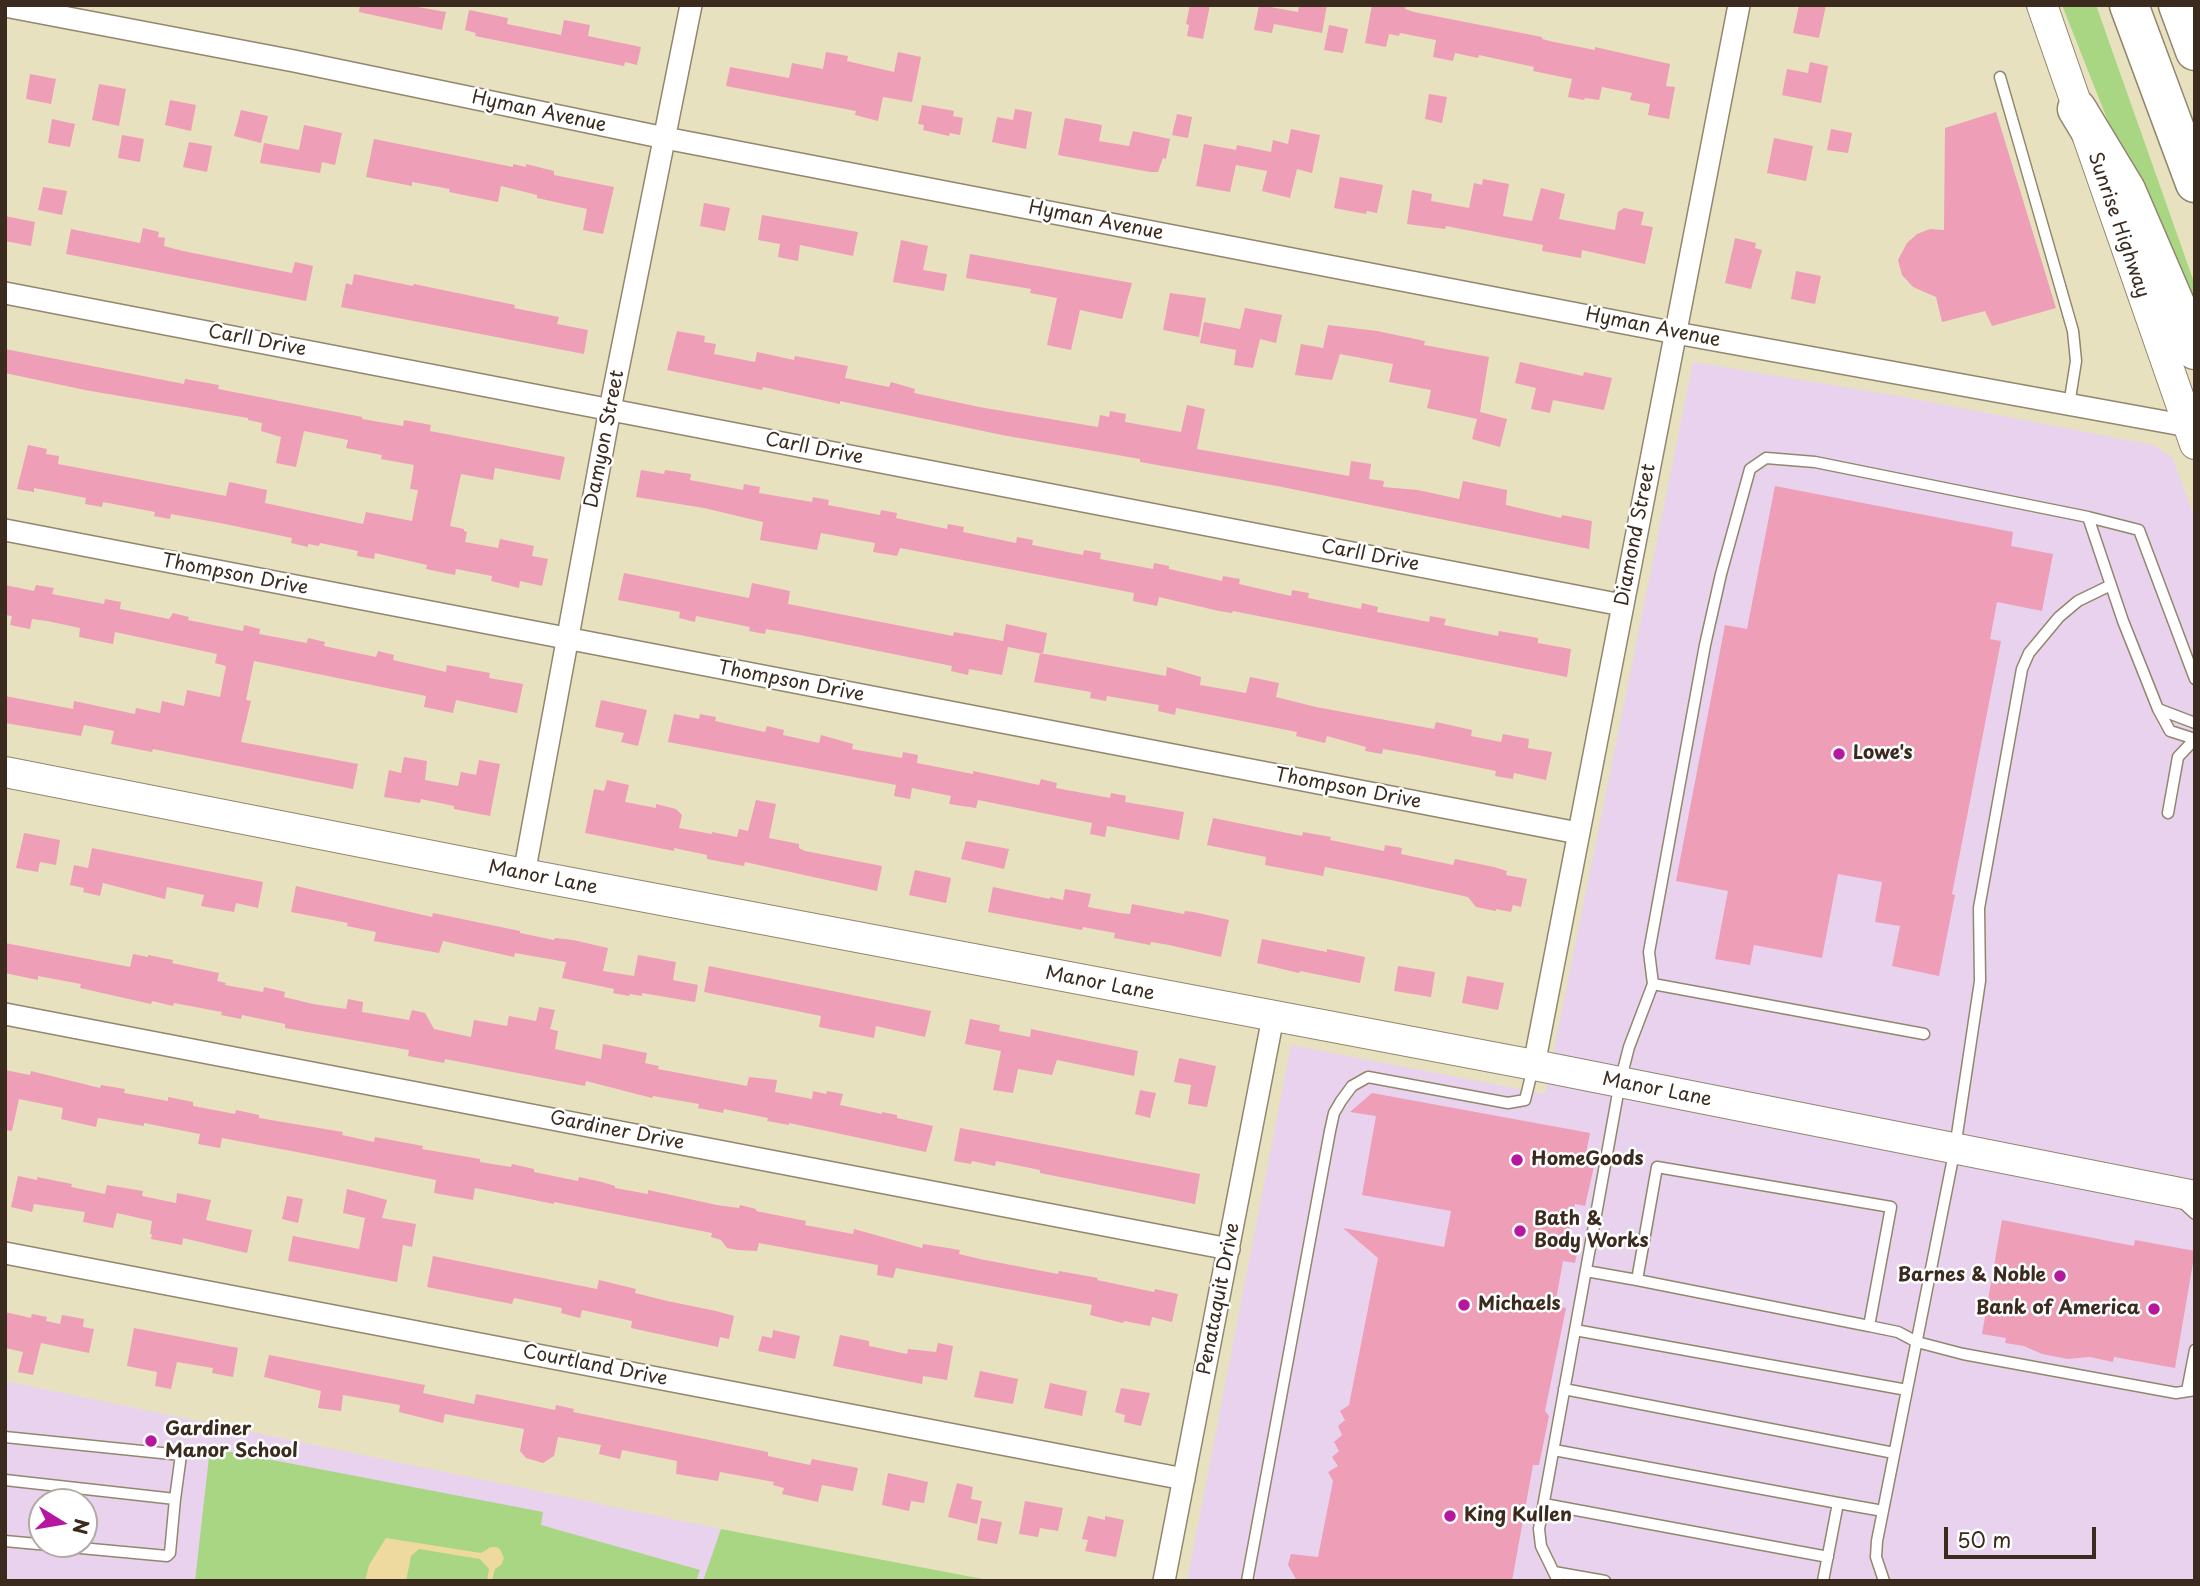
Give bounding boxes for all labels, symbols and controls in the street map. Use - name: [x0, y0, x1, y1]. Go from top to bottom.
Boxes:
- street label: Hyman Avenue: [470, 87, 608, 137]
- street label: Sunrise Highway: [2082, 149, 2154, 301]
- street label: Hyman Avenue: [1027, 197, 1165, 245]
- street label: Hyman Avenue: [1584, 304, 1722, 352]
- street label: Carll Drive: [206, 320, 308, 362]
- street label: Damyon Street: [580, 368, 630, 510]
- street label: Carll Drive: [763, 428, 865, 470]
- street label: Diamond Street: [1611, 462, 1661, 608]
- street label: Carll Drive: [1319, 535, 1421, 577]
- street label: Thompson Drive: [160, 550, 310, 600]
- street label: Thompson Drive: [716, 657, 866, 707]
- place label: Lowe's: [1853, 743, 1913, 765]
- marker: Lowe's: [1831, 746, 1847, 762]
- street label: Thompson Drive: [1273, 764, 1423, 814]
- street label: Manor Lane: [486, 856, 600, 900]
- street label: Manor Lane: [1043, 962, 1157, 1006]
- street label: Manor Lane: [1600, 1068, 1714, 1112]
- street label: Gardiner Drive: [548, 1107, 686, 1155]
- place label: HomeGoods: [1531, 1149, 1644, 1171]
- marker: HomeGoods: [1509, 1152, 1525, 1168]
- place label: Bath & Body Works: [1534, 1209, 1649, 1253]
- street label: Penataquit Drive: [1193, 1221, 1245, 1377]
- marker: Bath & Body Works: [1512, 1223, 1528, 1239]
- place label: Barnes & Noble: [1897, 1265, 2046, 1287]
- marker: Barnes & Noble: [2052, 1268, 2068, 1284]
- place label: Michaels: [1478, 1294, 1561, 1316]
- marker: Michaels: [1456, 1297, 1472, 1313]
- place label: Bank of America: [1976, 1298, 2140, 1320]
- marker: Bank of America: [2146, 1301, 2162, 1317]
- street label: Courtland Drive: [521, 1341, 669, 1391]
- place label: Gardiner Manor School: [165, 1419, 298, 1463]
- marker: Gardiner Manor School: [143, 1433, 159, 1449]
- north arrow: [28, 1488, 98, 1558]
- place label: King Kullen: [1464, 1505, 1572, 1527]
- marker: King Kullen: [1442, 1508, 1458, 1524]
- scale bar: [1948, 1512, 2100, 1556]
- text: N: [66, 1517, 97, 1537]
- text: 50 m: [1957, 1523, 2011, 1555]

